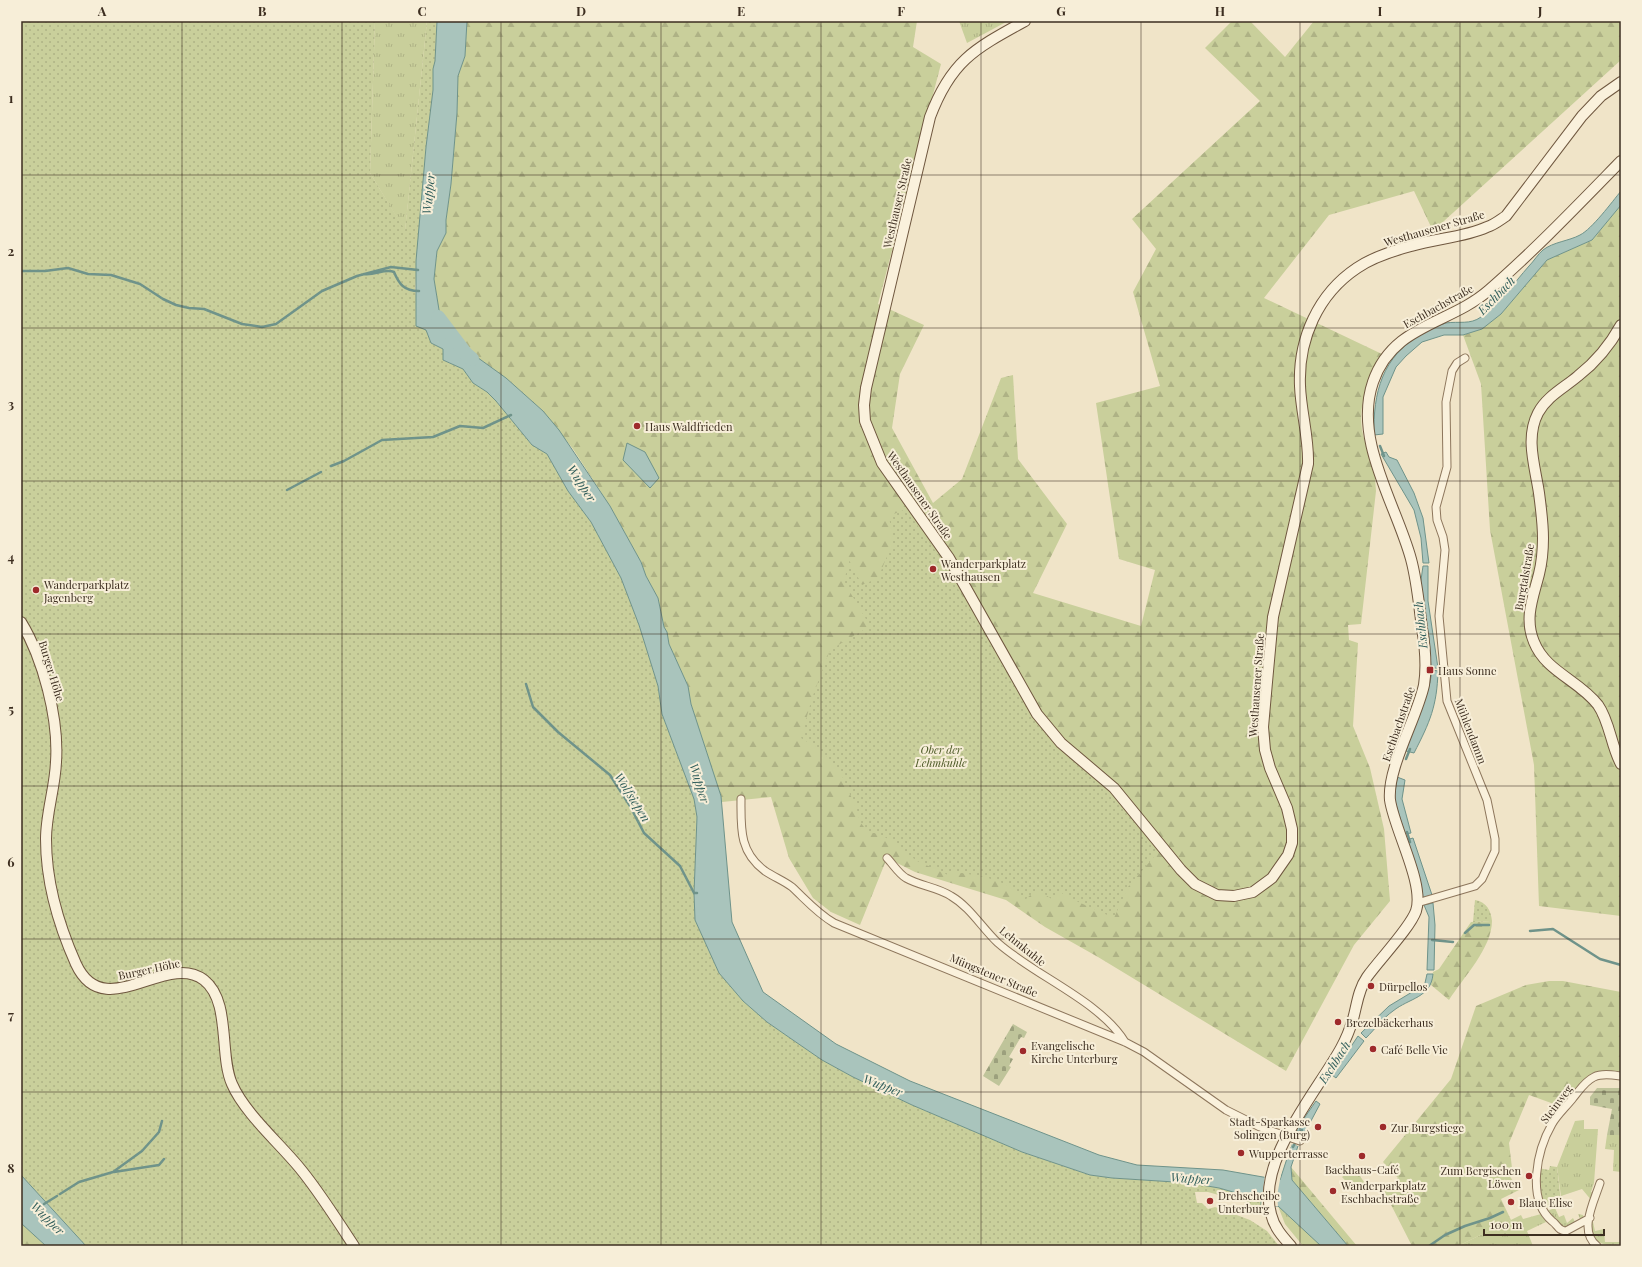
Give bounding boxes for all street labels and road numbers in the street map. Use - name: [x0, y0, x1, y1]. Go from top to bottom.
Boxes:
- street label: Westhauser Straße: [879, 156, 915, 250]
- street label: Westhausener Straße: [1381, 206, 1487, 250]
- street label: Eschbachstraße: [1400, 280, 1476, 331]
- street label: Westhausener Straße: [883, 447, 956, 542]
- street label: Burgtalstraße: [1511, 542, 1537, 612]
- street label: Westhausener Straße: [1245, 632, 1267, 738]
- street label: Burger Höhe: [36, 639, 68, 704]
- street label: Eschbachstraße: [1378, 684, 1418, 763]
- street label: Mühlendamm: [1452, 696, 1490, 766]
- street label: Lehmkuhle: [997, 923, 1050, 970]
- street label: Müngstener Straße: [948, 950, 1041, 1000]
- street label: Burger Höhe: [117, 955, 182, 983]
- street label: Steinweg: [1537, 1081, 1576, 1126]

